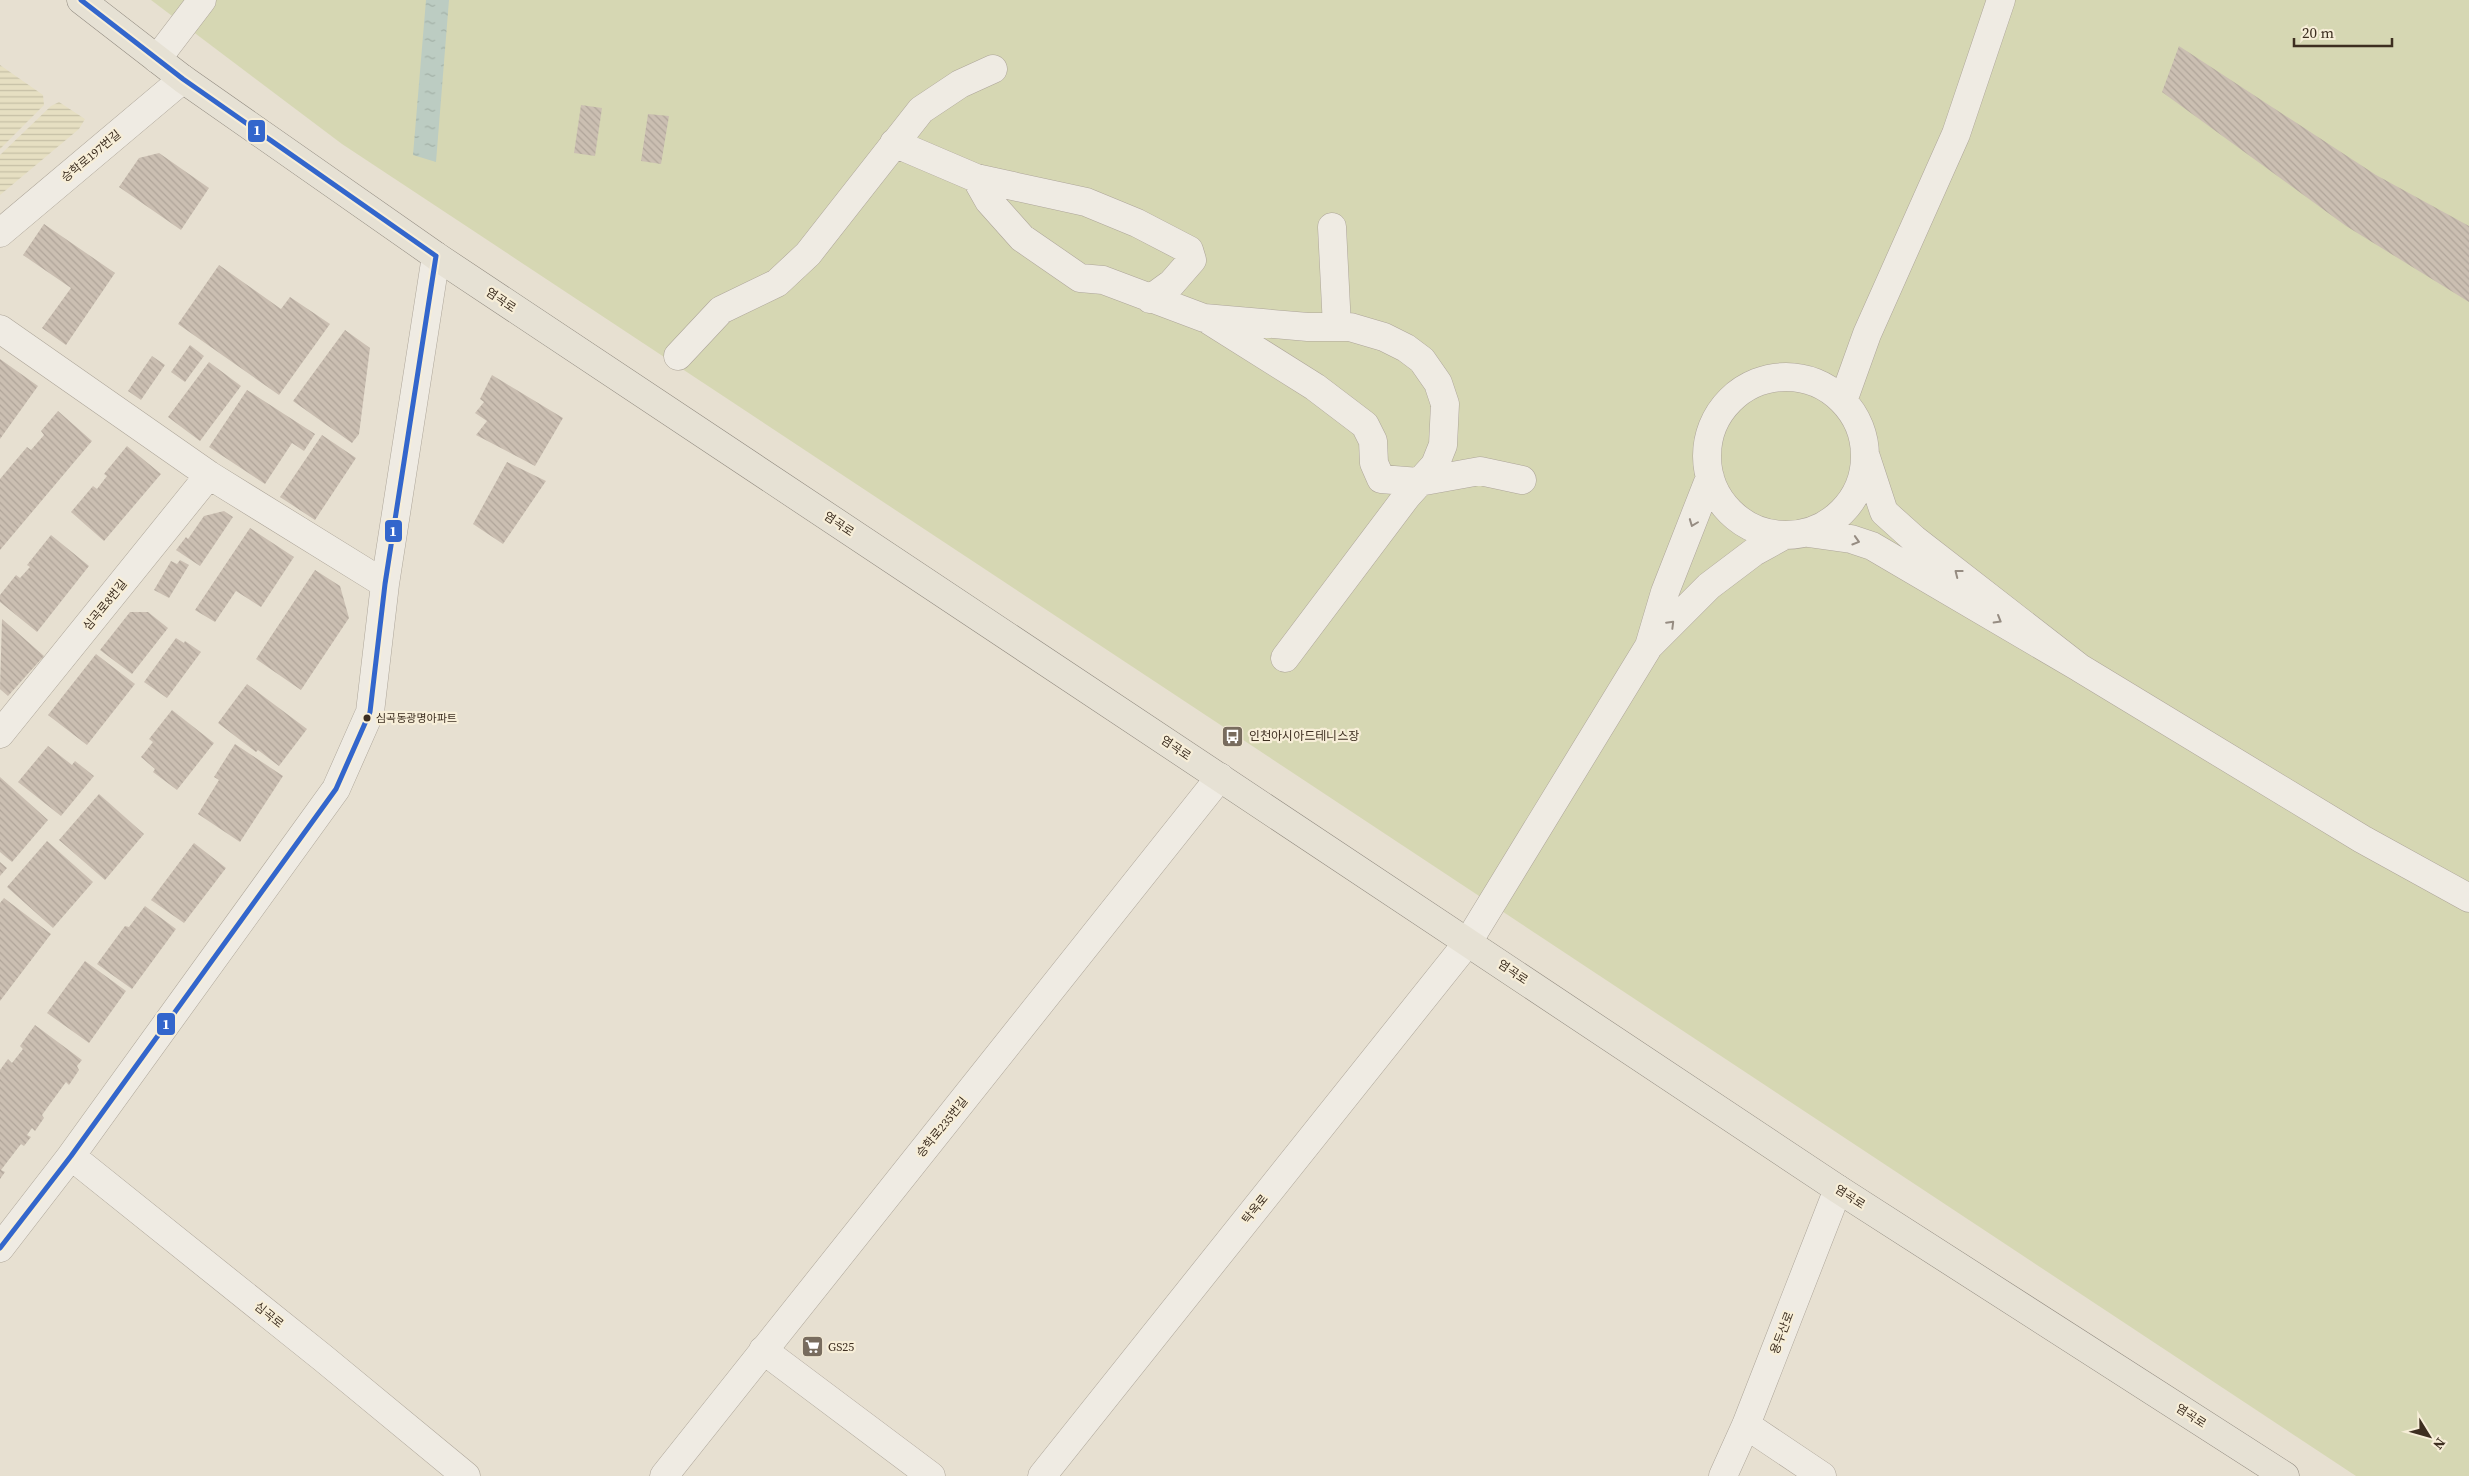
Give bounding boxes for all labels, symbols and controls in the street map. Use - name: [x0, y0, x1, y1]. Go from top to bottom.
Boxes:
- scale bar: [2294, 15, 2392, 47]
- text: 20 m: [2302, 22, 2334, 43]
- line badge: 1: [247, 119, 266, 143]
- text: 1: [253, 120, 261, 140]
- street label: 승학로197번길: [58, 126, 124, 186]
- street label: 염곡로: [483, 284, 519, 316]
- street label: 염곡로: [821, 508, 857, 540]
- one-way arrow: [1689, 518, 1699, 526]
- line badge: 1: [384, 519, 403, 543]
- text: 1: [389, 521, 397, 541]
- one-way arrow: [1851, 536, 1859, 546]
- one-way arrow: [1954, 570, 1963, 579]
- street label: 심곡로8번길: [80, 576, 130, 634]
- one-way arrow: [1992, 614, 2001, 624]
- one-way arrow: [1666, 621, 1675, 630]
- place label: 심곡동광명아파트: [376, 711, 457, 726]
- marker: 심곡동광명아파트: [362, 713, 372, 723]
- bus stop icon: 인천아시아드테니스장: [1221, 724, 1245, 748]
- place label: 인천아시아드테니스장: [1249, 728, 1359, 744]
- street label: 염곡로: [1158, 732, 1194, 764]
- street label: 염곡로: [1495, 956, 1531, 988]
- line badge: 1: [156, 1012, 176, 1036]
- text: 1: [162, 1014, 170, 1034]
- street label: 승학로235번길: [913, 1094, 971, 1160]
- street label: 염곡로: [1832, 1181, 1868, 1213]
- street label: 탁옥로: [1238, 1191, 1272, 1227]
- street label: 심곡로: [251, 1298, 287, 1332]
- street label: 용두산로: [1767, 1310, 1797, 1356]
- supermarket icon: GS25: [800, 1335, 824, 1359]
- place label: GS25: [828, 1339, 854, 1355]
- street label: 염곡로: [2173, 1400, 2209, 1432]
- north arrow: [2404, 1411, 2454, 1461]
- text: N: [2428, 1434, 2450, 1454]

